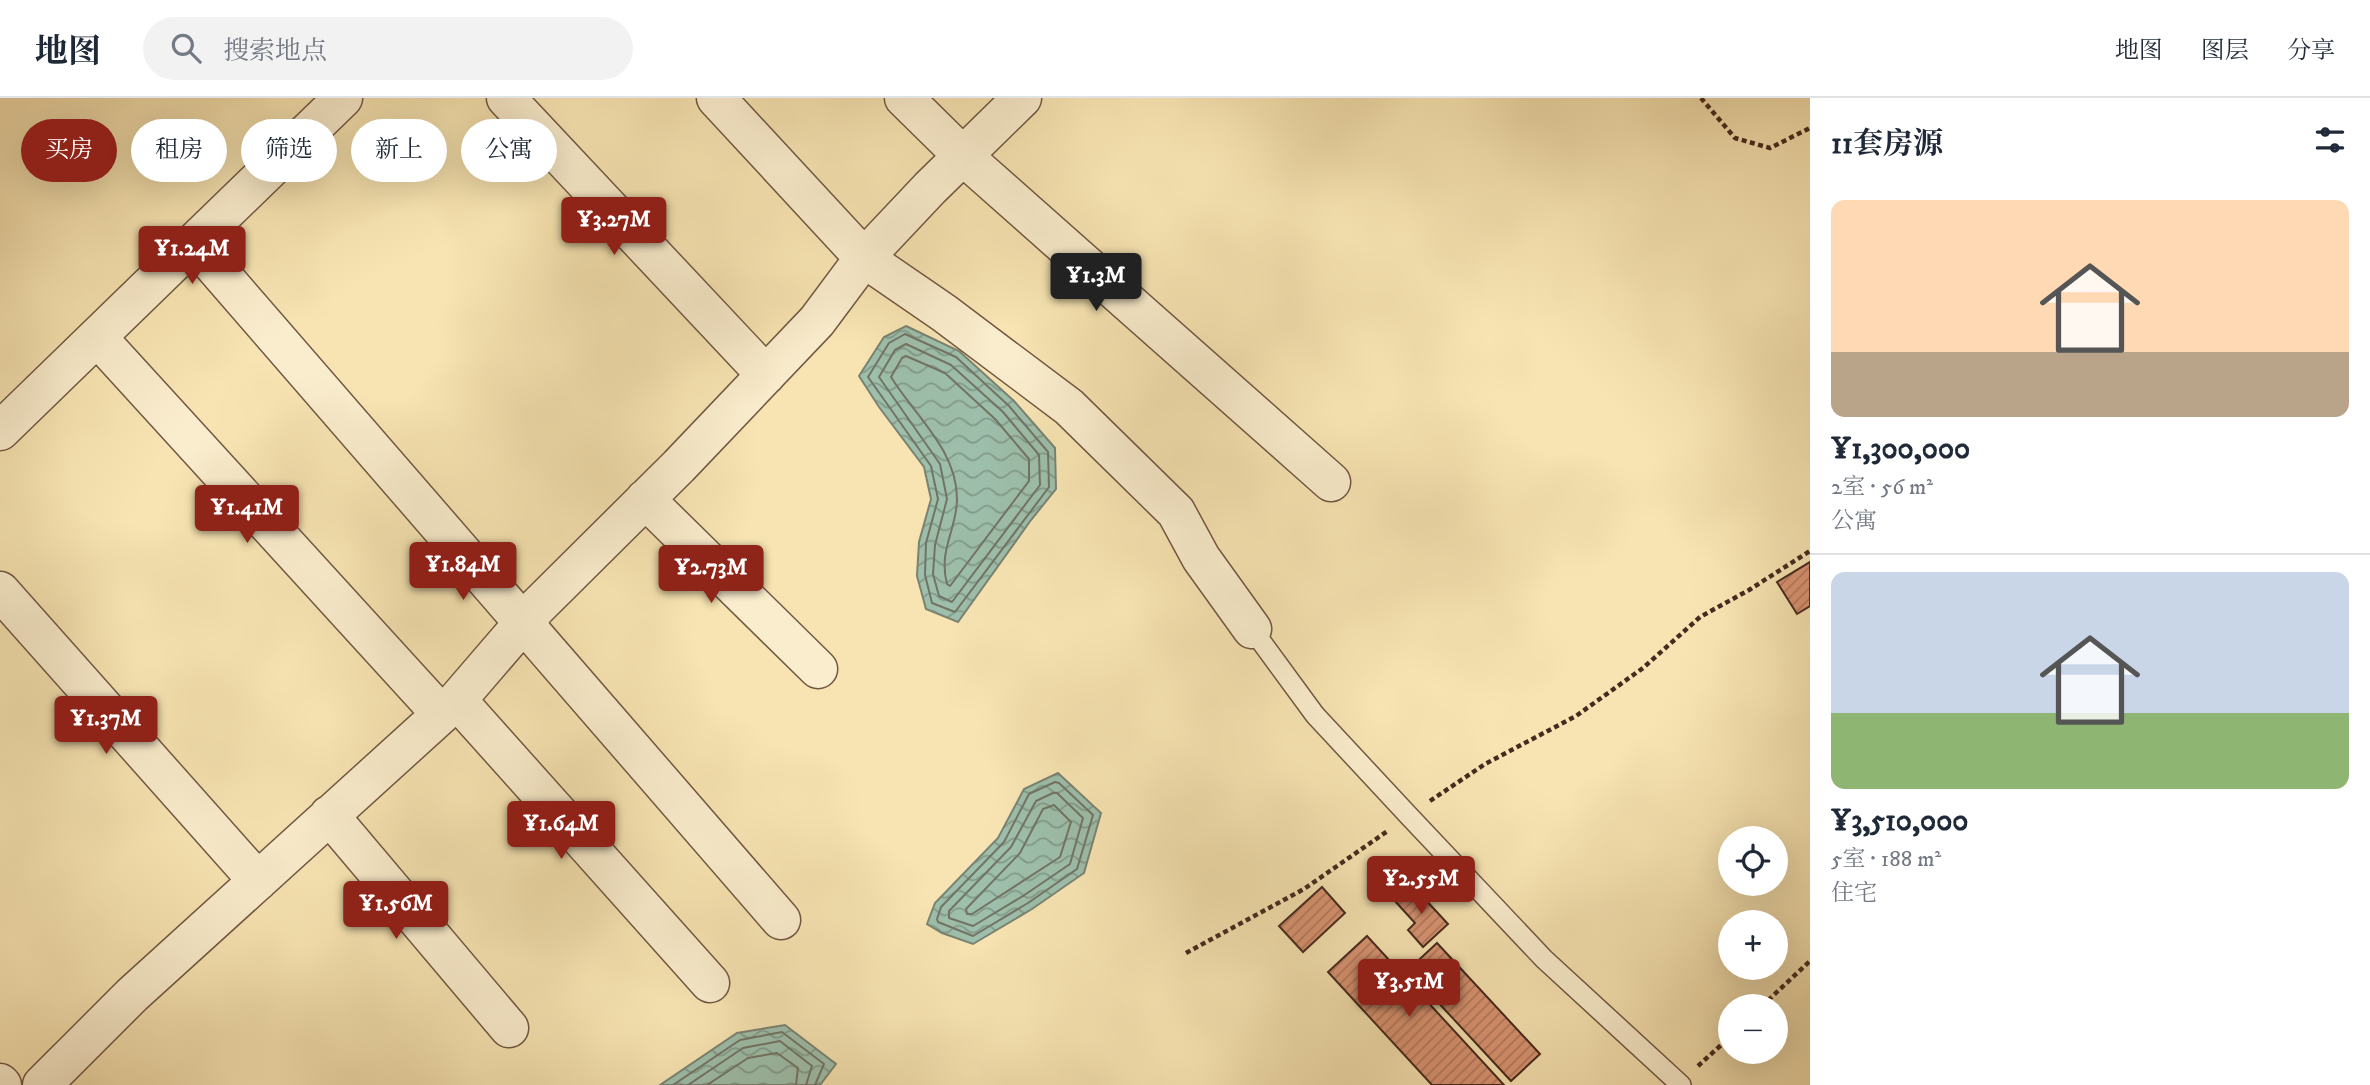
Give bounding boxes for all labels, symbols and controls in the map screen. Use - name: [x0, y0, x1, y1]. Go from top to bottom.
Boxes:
- search box: [143, 17, 633, 80]
- icon: search: [167, 29, 205, 67]
- text: 地图: [35, 32, 101, 73]
- text: 搜索地点: [223, 35, 327, 68]
- text: 地图: [2115, 36, 2163, 66]
- text: 图层: [2201, 36, 2249, 66]
- text: 分享: [2287, 36, 2335, 66]
- chip: 买房: [21, 119, 117, 182]
- chip: 租房: [131, 119, 227, 182]
- chip: 筛选: [241, 119, 337, 182]
- chip: 新上: [351, 119, 447, 182]
- chip: 公寓: [461, 119, 557, 182]
- icon: filters: [2311, 121, 2349, 159]
- text: 11套房源: [1831, 126, 1943, 163]
- pin: ¥3.27M: [557, 198, 671, 257]
- text: ¥3.27M: [577, 205, 651, 234]
- pin: ¥1.24M: [135, 226, 249, 286]
- text: ¥1.24M: [155, 234, 229, 263]
- icon: home: [2027, 245, 2153, 371]
- pin: ¥1.3M: [1047, 254, 1145, 313]
- text: ¥1.3M: [1067, 261, 1125, 290]
- text: ¥1,300,000: [1831, 431, 1970, 468]
- text: 2室 · 56 m²: [1831, 473, 1933, 502]
- pin: ¥1.41M: [190, 486, 304, 545]
- text: ¥1.41M: [211, 493, 283, 522]
- text: 公寓: [1831, 507, 1877, 536]
- pin: ¥1.84M: [406, 542, 520, 602]
- pin: ¥2.73M: [654, 546, 768, 605]
- text: ¥1.84M: [425, 550, 501, 579]
- text: ¥2.73M: [675, 553, 747, 582]
- icon: home: [2027, 617, 2153, 743]
- pin: ¥1.37M: [49, 696, 163, 756]
- text: ¥1.37M: [70, 704, 142, 733]
- pin: ¥1.64M: [504, 802, 618, 861]
- text: ¥3,510,000: [1831, 803, 1968, 840]
- text: ¥1.64M: [523, 809, 599, 838]
- map controls: [1718, 826, 1788, 1064]
- button: locate: [1718, 826, 1788, 896]
- text: 5室 · 188 m²: [1831, 845, 1941, 874]
- pin: ¥2.55M: [1364, 856, 1478, 916]
- text: ¥2.55M: [1383, 864, 1459, 893]
- text: 住宅: [1831, 879, 1877, 908]
- pin: ¥1.56M: [339, 882, 453, 941]
- text: ¥1.56M: [359, 889, 433, 918]
- button: +: [1718, 910, 1788, 980]
- pin: ¥3.51M: [1352, 960, 1466, 1019]
- text: ¥3.51M: [1374, 967, 1444, 996]
- button: −: [1718, 994, 1788, 1064]

